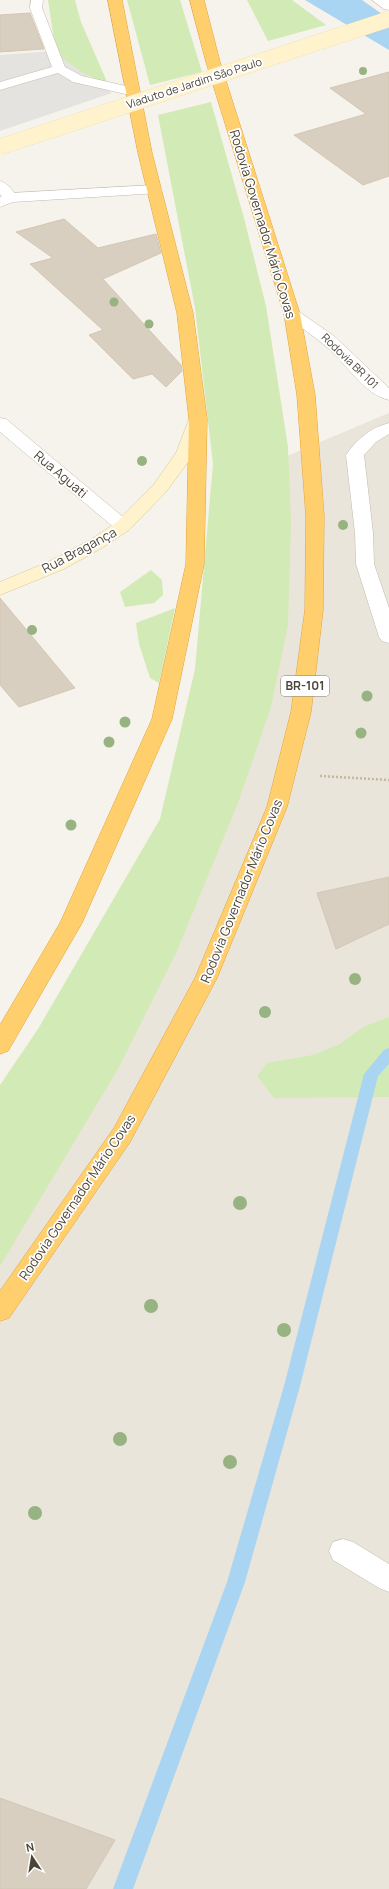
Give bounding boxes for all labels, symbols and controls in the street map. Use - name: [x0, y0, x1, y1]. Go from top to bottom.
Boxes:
- street label: Viaduto de Jardim São Paulo: [124, 53, 264, 112]
- street label: Rodovia Governador Mário Covas: [226, 127, 300, 321]
- street label: Rodovia BR 101: [319, 330, 382, 392]
- street label: Rua Aguati: [30, 446, 92, 502]
- street label: Rua Bragança: [38, 523, 120, 577]
- road number: BR-101: [281, 676, 329, 696]
- street label: Rodovia Governador Mário Covas: [196, 796, 286, 985]
- street label: Rodovia Governador Mário Covas: [15, 1110, 139, 1283]
- north arrow: [12, 1837, 52, 1877]
- text: N: [24, 1839, 35, 1855]

